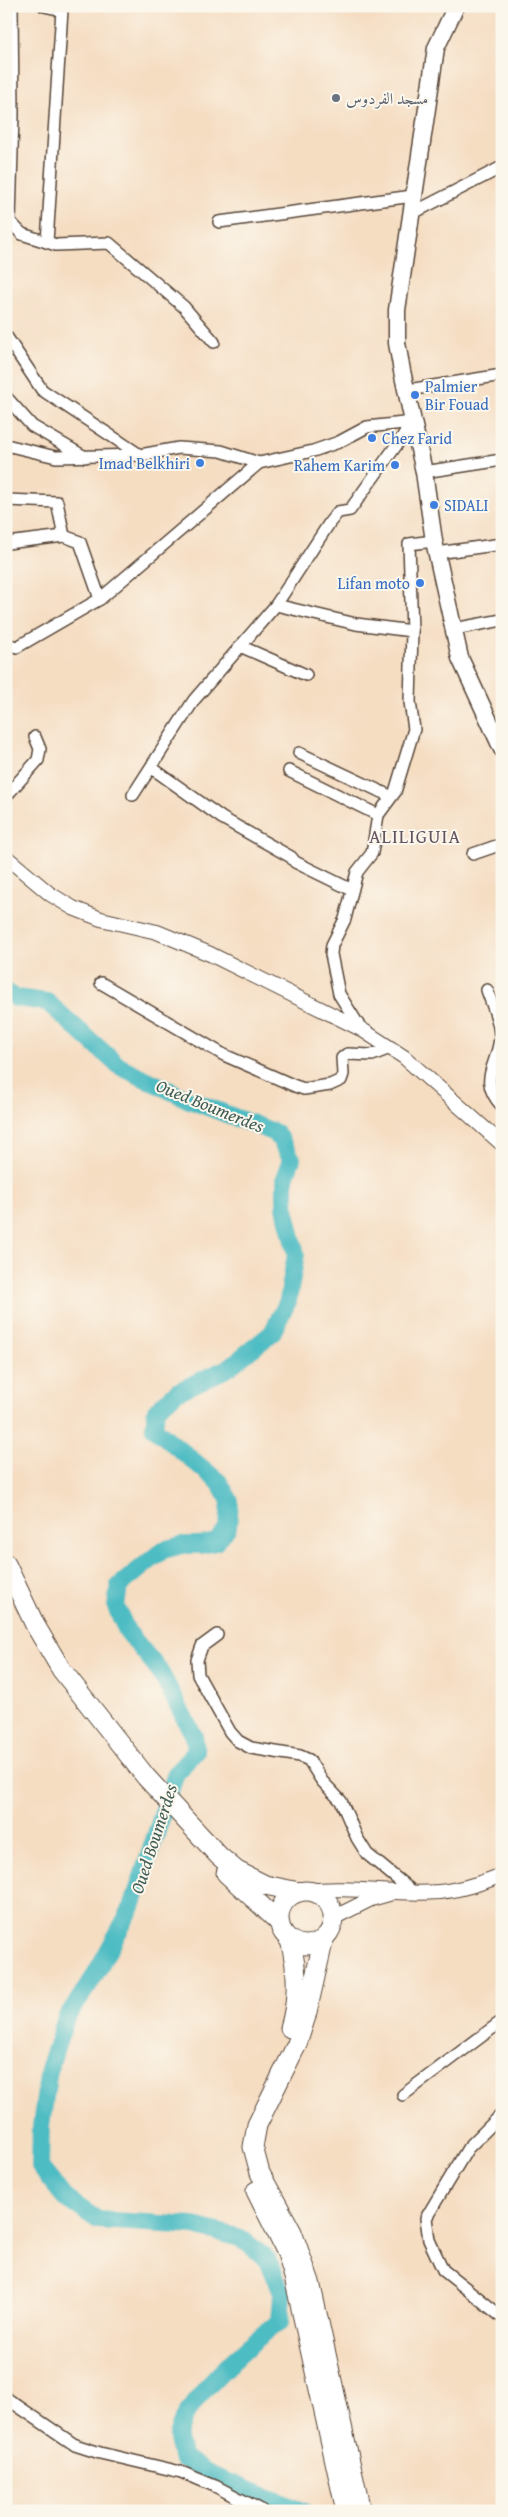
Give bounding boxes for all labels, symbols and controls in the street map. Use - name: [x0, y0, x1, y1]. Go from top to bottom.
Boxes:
- place label: مسجد الفردوس: [346, 86, 428, 110]
- marker: مسجد الفردوس: [330, 92, 342, 104]
- place label: Palmier Bir Fouad: [425, 374, 489, 416]
- marker: Palmier Bir Fouad: [409, 389, 421, 401]
- place label: Chez Farid: [382, 426, 453, 450]
- marker: Chez Farid: [366, 432, 378, 444]
- place label: Imad Belkhiri: [99, 451, 191, 475]
- place label: Rahem Karim: [294, 453, 385, 477]
- marker: Imad Belkhiri: [194, 457, 206, 469]
- marker: Rahem Karim: [389, 459, 401, 471]
- place label: SIDALI: [444, 493, 488, 517]
- marker: SIDALI: [428, 499, 440, 511]
- place label: Lifan moto: [337, 571, 410, 595]
- marker: Lifan moto: [414, 577, 426, 589]
- district label: ALILIGUIA: [369, 822, 461, 850]
- water label: Oued Boumerdes: [152, 1072, 269, 1140]
- water label: Oued Boumerdes: [123, 1780, 184, 1897]

